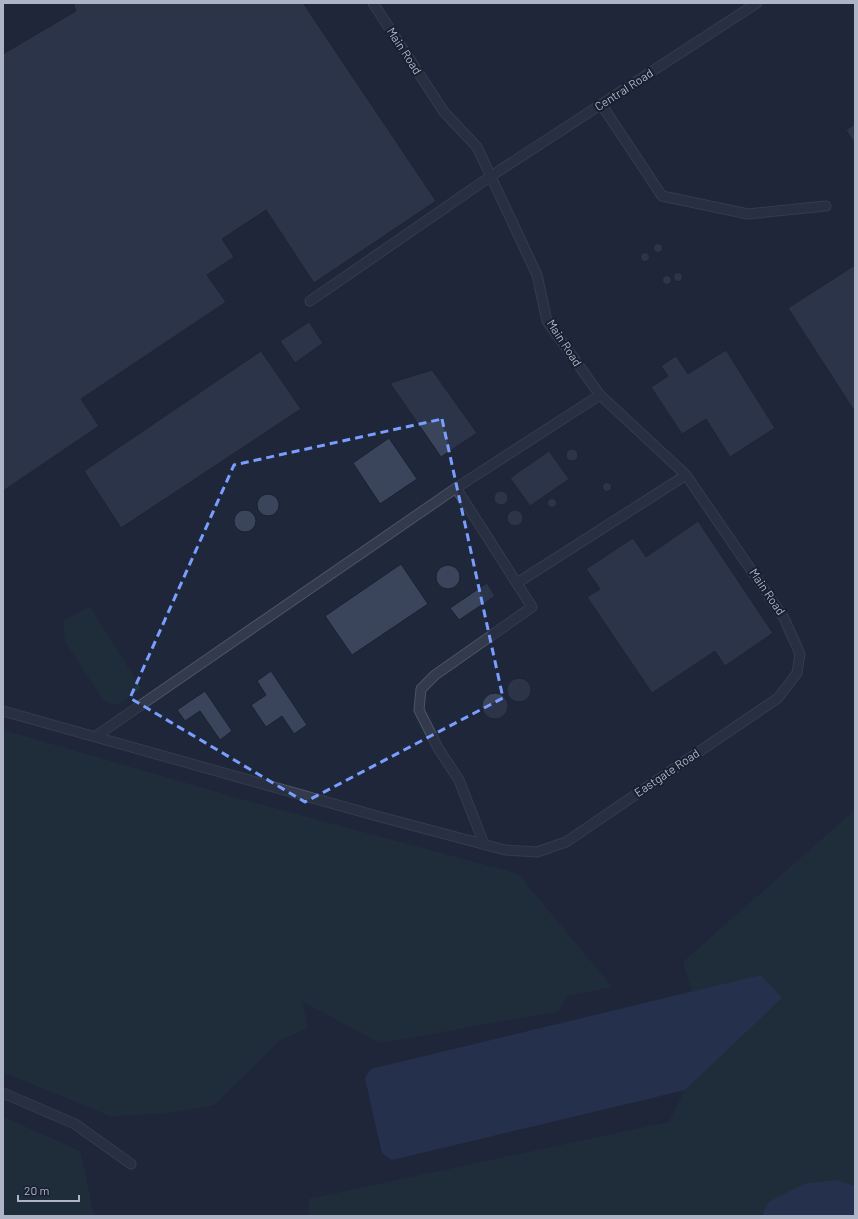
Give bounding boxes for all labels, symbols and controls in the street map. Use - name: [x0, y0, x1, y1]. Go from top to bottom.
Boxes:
- street label: Main Road: [384, 24, 425, 77]
- street label: Central Road: [592, 65, 655, 113]
- street label: Main Road: [544, 316, 585, 369]
- street label: Main Road: [747, 565, 789, 617]
- street label: Eastgate Road: [631, 745, 702, 799]
- scale bar: [18, 1177, 79, 1203]
- text: 20 m: [24, 1183, 50, 1197]

